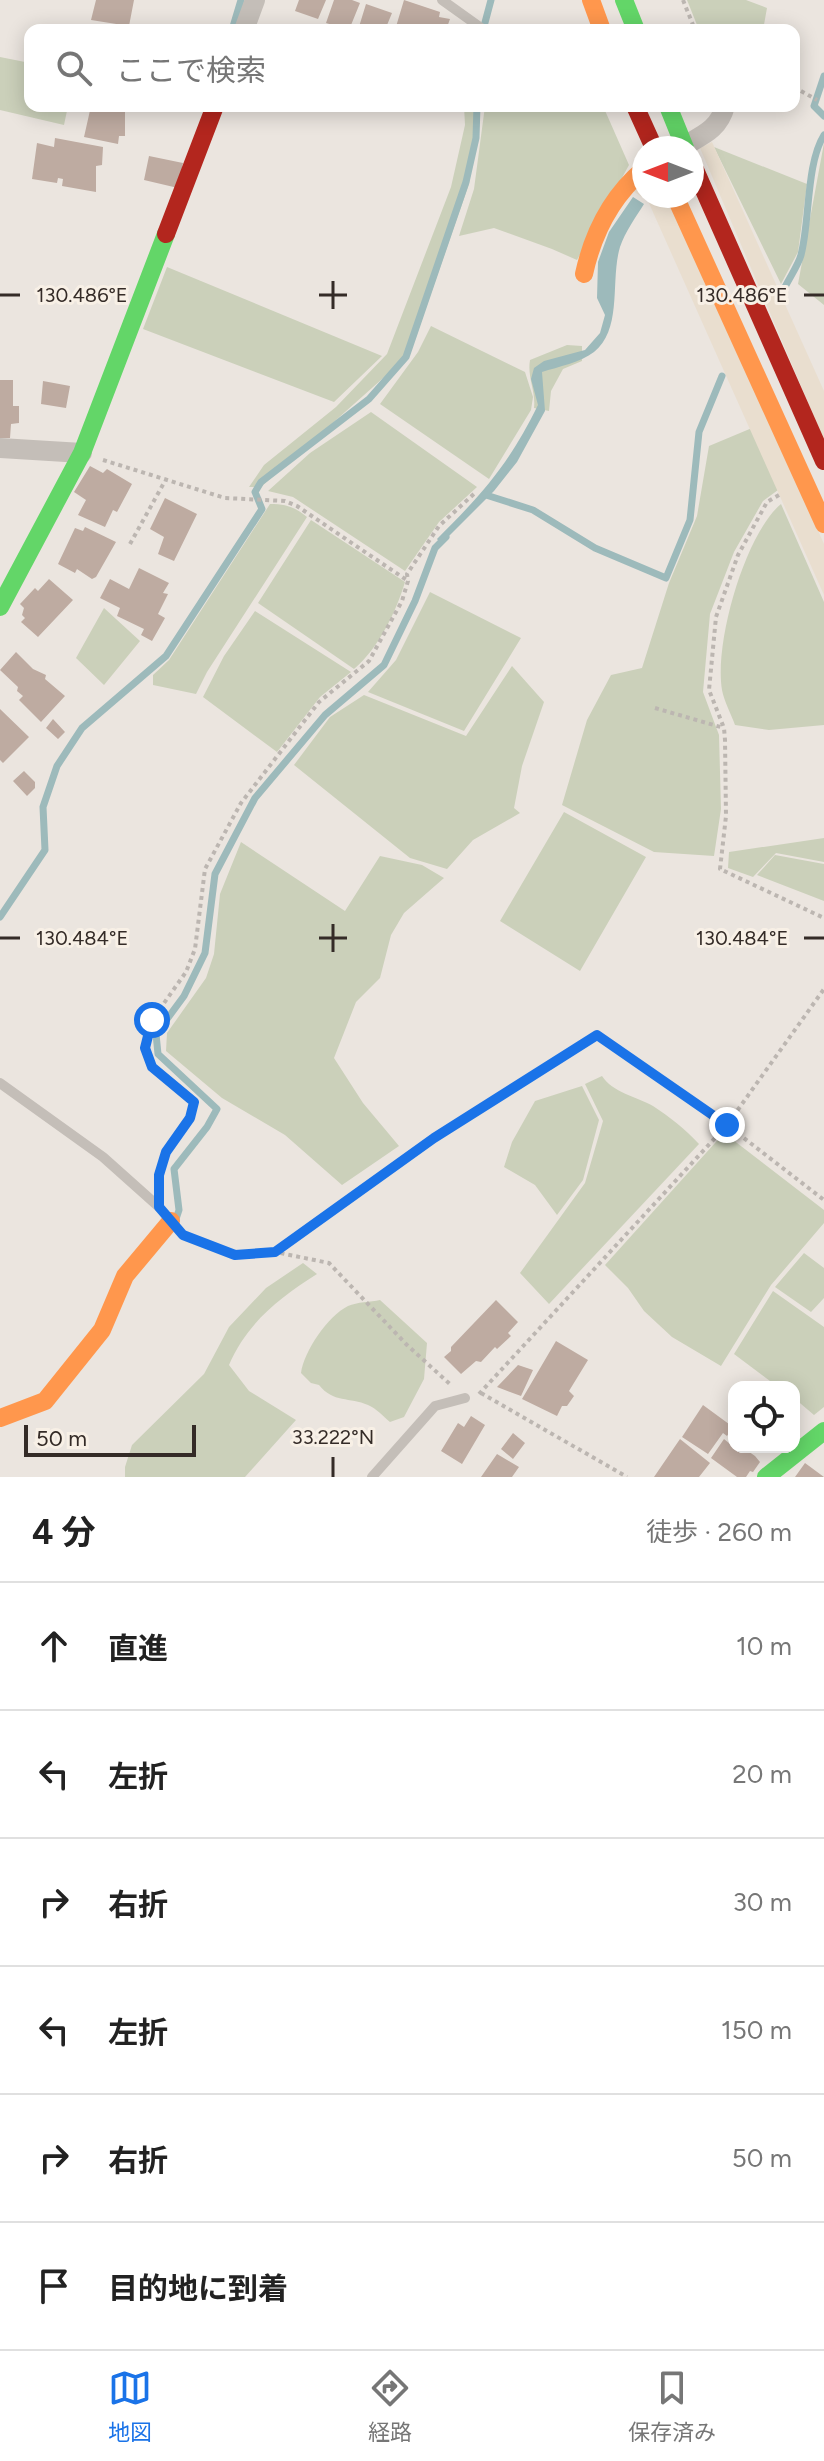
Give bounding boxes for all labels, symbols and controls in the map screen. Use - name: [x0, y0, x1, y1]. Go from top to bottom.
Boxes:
- search box: [24, 24, 800, 112]
- icon: search: [52, 46, 96, 90]
- text: ここで検索: [116, 52, 266, 89]
- north arrow: [632, 136, 704, 208]
- text: 130.486°E: [36, 283, 128, 307]
- text: 130.486°E: [696, 283, 788, 307]
- text: 130.484°E: [36, 926, 128, 950]
- text: 130.484°E: [696, 926, 788, 950]
- route start: [134, 1002, 170, 1038]
- route end: [709, 1107, 745, 1143]
- map controls: [728, 1381, 800, 1453]
- button: locate: [728, 1381, 800, 1453]
- scale bar: [24, 1421, 196, 1457]
- text: 50 m: [36, 1425, 87, 1452]
- text: 33.222°N: [292, 1425, 374, 1449]
- text: 4 分: [32, 1512, 96, 1553]
- text: 徒歩 · 260 m: [646, 1516, 792, 1548]
- icon: ahead: [32, 1624, 76, 1668]
- text: 直進: [108, 1630, 168, 1667]
- text: 10 m: [736, 1630, 792, 1662]
- icon: left: [32, 1752, 76, 1796]
- text: 左折: [108, 1758, 168, 1795]
- text: 20 m: [732, 1758, 792, 1790]
- icon: right: [32, 1880, 76, 1924]
- text: 右折: [108, 1886, 168, 1923]
- text: 30 m: [733, 1886, 792, 1918]
- icon: left: [32, 2008, 76, 2052]
- text: 左折: [108, 2014, 168, 2051]
- text: 150 m: [721, 2014, 792, 2046]
- icon: right: [32, 2136, 76, 2180]
- text: 右折: [108, 2142, 168, 2179]
- text: 50 m: [732, 2142, 792, 2174]
- icon: arrive: [32, 2264, 76, 2308]
- text: 目的地に到着: [108, 2270, 288, 2307]
- tab: 地図: [108, 2366, 152, 2446]
- tab: 経路: [368, 2366, 412, 2446]
- tab: 保存済み: [628, 2366, 716, 2446]

